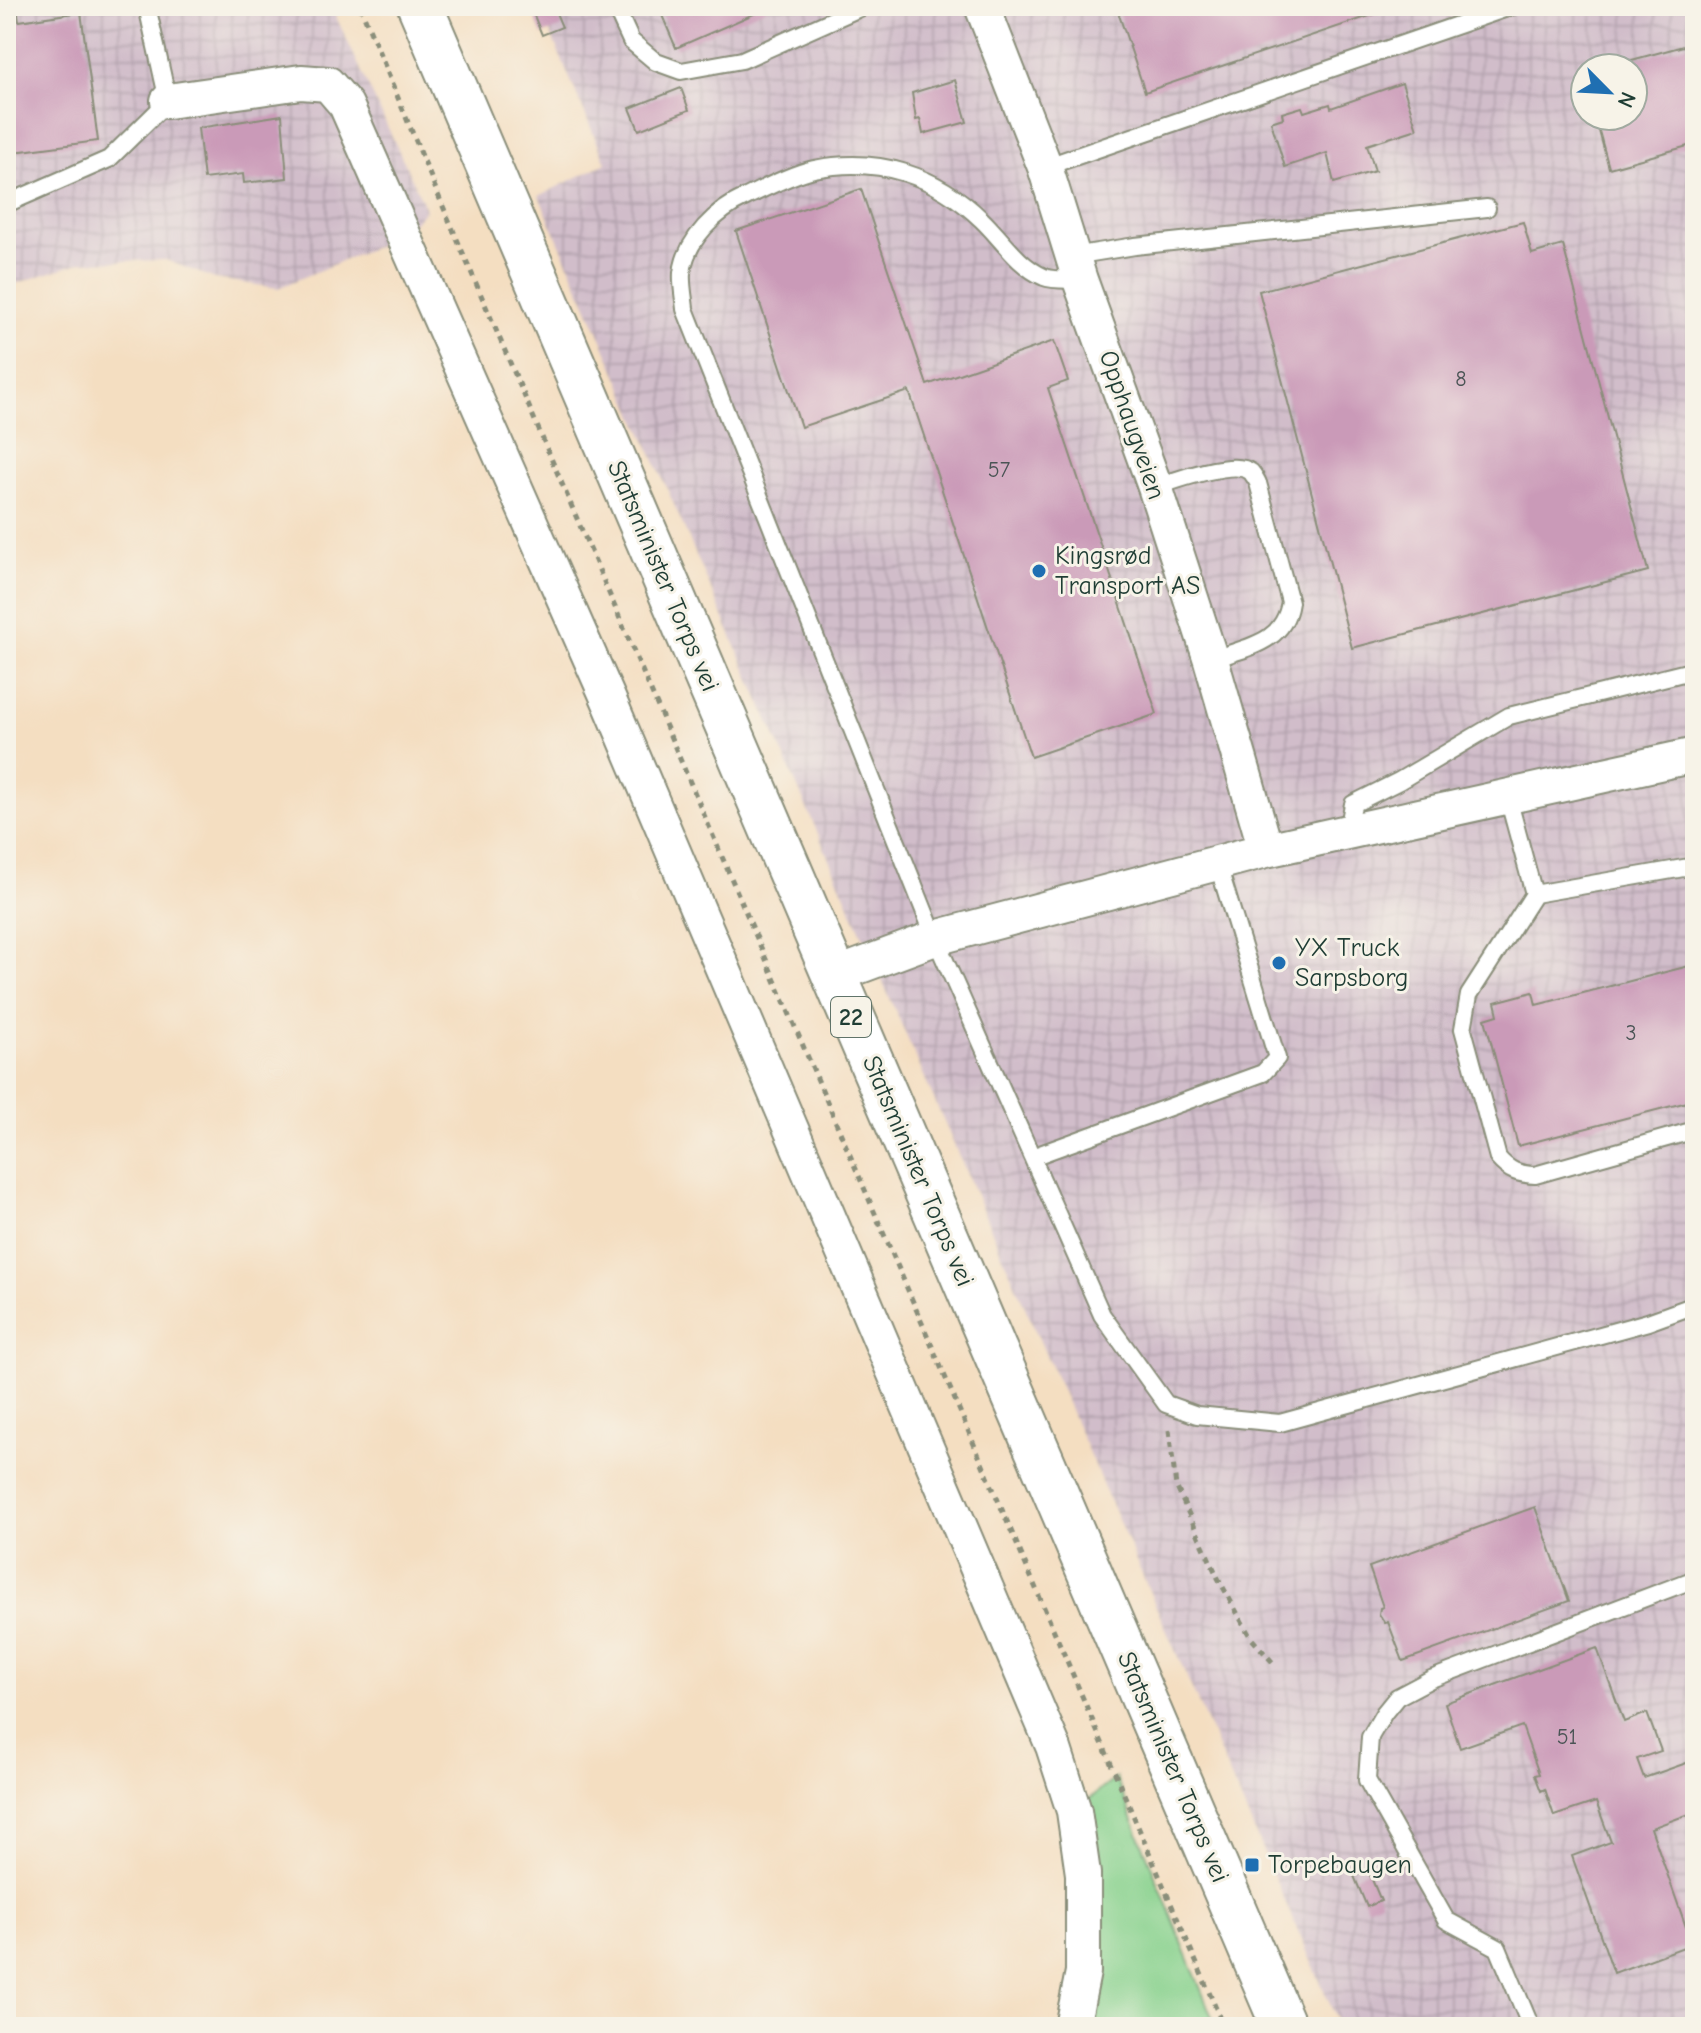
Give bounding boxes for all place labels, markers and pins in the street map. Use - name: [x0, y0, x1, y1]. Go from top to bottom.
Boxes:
- place label: Kingsrød Transport AS: [1055, 541, 1200, 601]
- marker: Kingsrød Transport AS: [1030, 562, 1048, 580]
- place label: YX Truck Sarpsborg: [1295, 933, 1409, 993]
- marker: YX Truck Sarpsborg: [1270, 954, 1288, 972]
- place label: Torpebaugen: [1268, 1850, 1412, 1880]
- marker: Torpebaugen: [1243, 1856, 1261, 1874]

